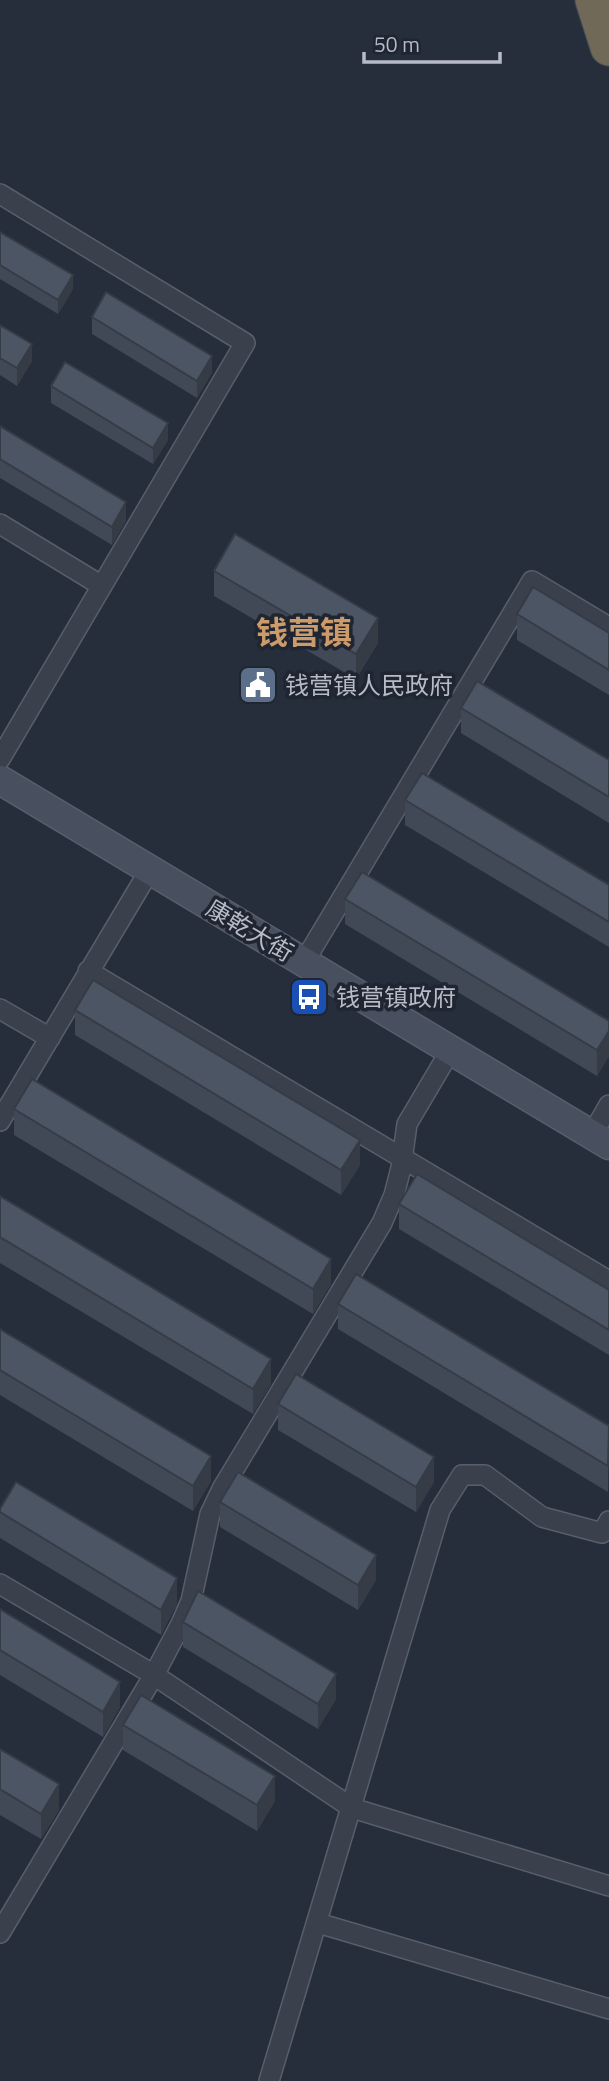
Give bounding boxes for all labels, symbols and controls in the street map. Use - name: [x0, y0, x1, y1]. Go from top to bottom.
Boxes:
- scale bar: [364, 21, 500, 65]
- text: 50 m: [374, 28, 420, 60]
- district label: 钱营镇: [256, 608, 352, 656]
- public building icon: 钱营镇人民政府: [237, 664, 279, 706]
- place label: 钱营镇人民政府: [285, 667, 453, 703]
- street label: 康乾大街: [200, 890, 300, 970]
- bus stop icon: 钱营镇政府: [288, 976, 330, 1018]
- place label: 钱营镇政府: [336, 979, 456, 1015]

